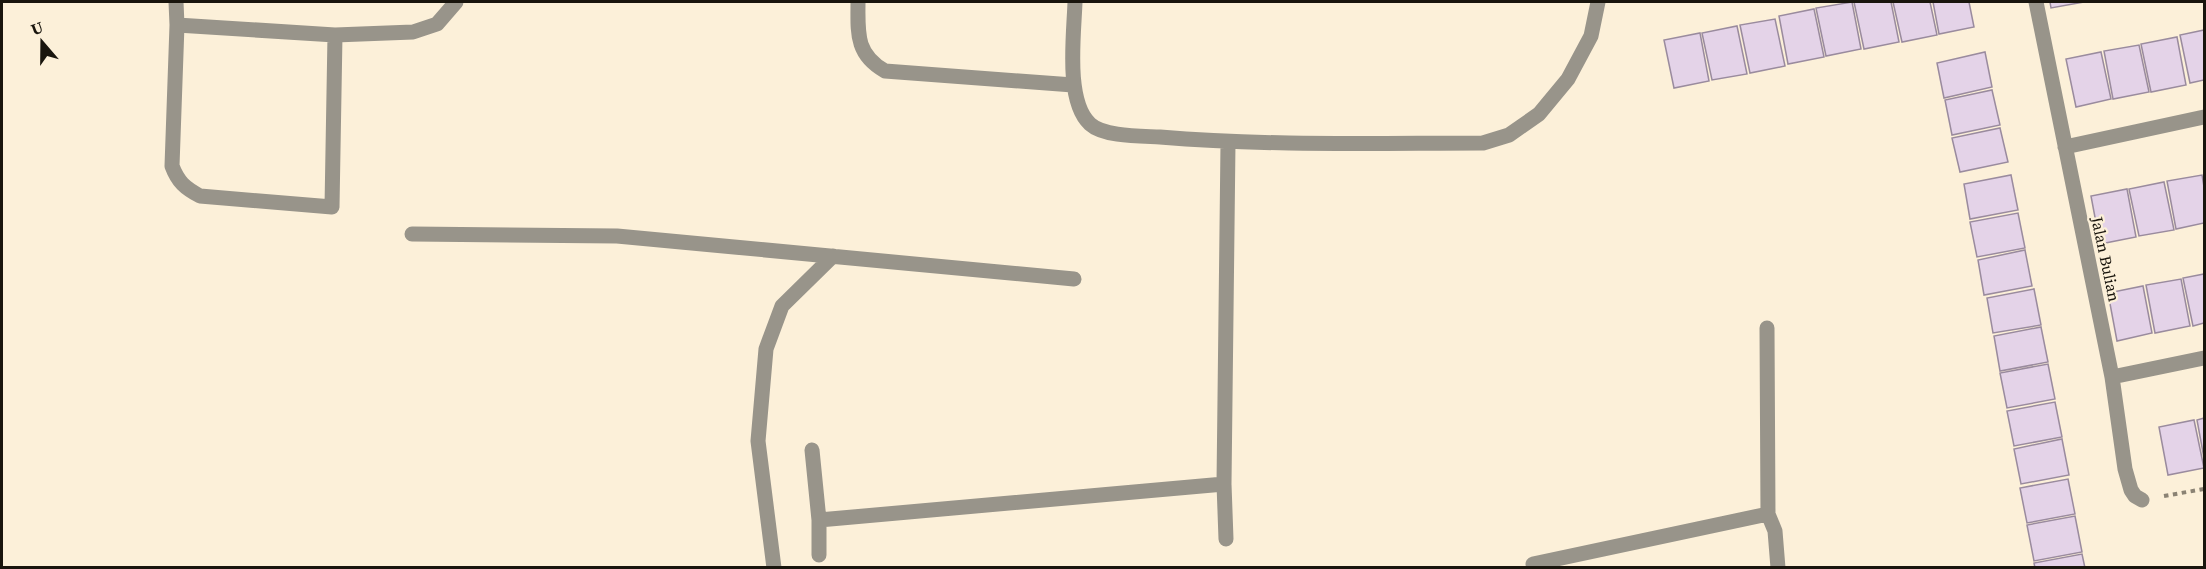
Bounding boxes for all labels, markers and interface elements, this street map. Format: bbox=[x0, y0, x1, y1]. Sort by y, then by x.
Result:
north arrow bbox=[12, 12, 72, 72]
text: U bbox=[28, 15, 46, 40]
street label: Jalan Bulian bbox=[2086, 214, 2126, 304]

